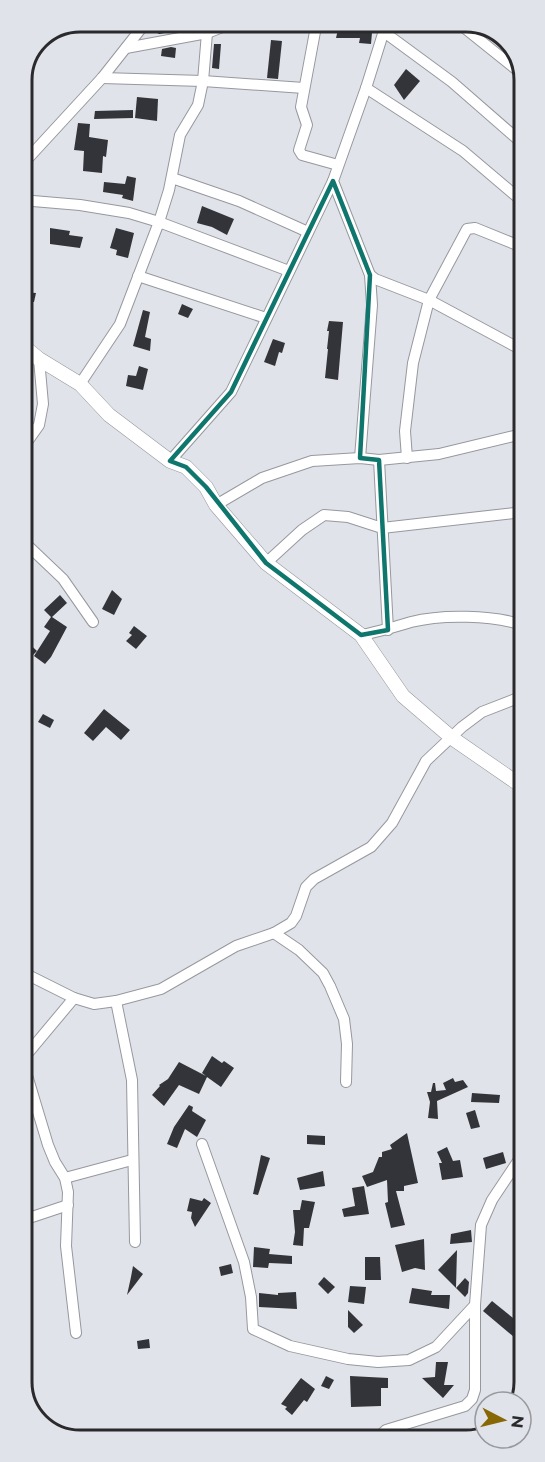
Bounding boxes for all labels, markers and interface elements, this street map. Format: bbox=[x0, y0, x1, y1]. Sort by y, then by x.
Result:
north arrow bbox=[473, 1390, 533, 1450]
text: N bbox=[507, 1414, 528, 1429]

